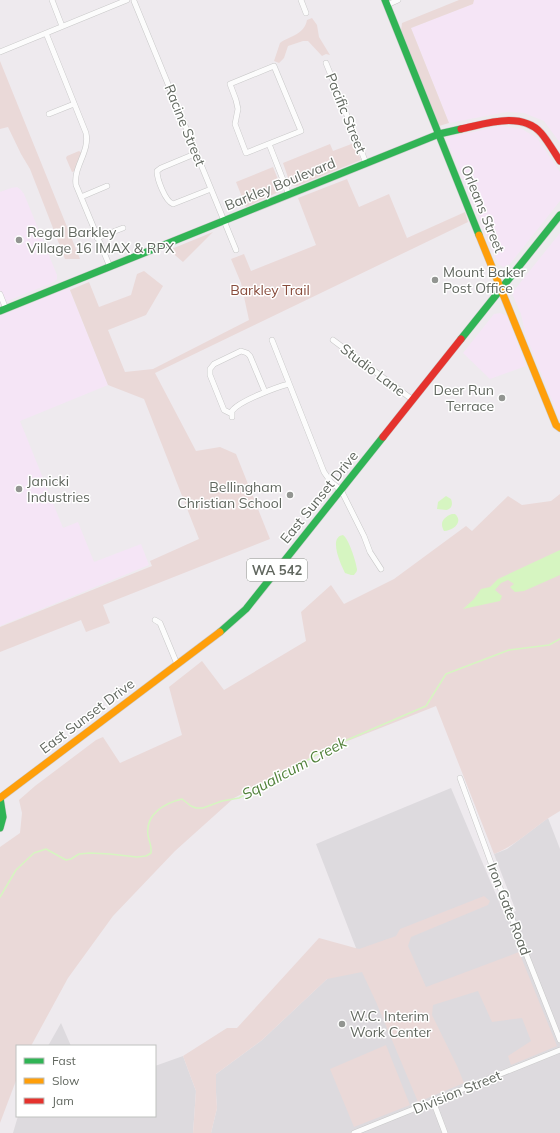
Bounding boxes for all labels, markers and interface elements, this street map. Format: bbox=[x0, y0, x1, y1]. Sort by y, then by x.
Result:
street label: Pacific Street bbox=[322, 70, 370, 156]
street label: Racine Street bbox=[160, 82, 210, 169]
street label: Barkley Boulevard bbox=[222, 154, 338, 214]
street label: Orleans Street bbox=[457, 163, 509, 255]
place label: Regal Barkley Village 16 IMAX & RPX bbox=[27, 223, 174, 257]
marker: Regal Barkley Village 16 IMAX & RPX bbox=[14, 235, 24, 245]
place label: Mount Baker Post Office bbox=[443, 263, 526, 297]
marker: Mount Baker Post Office bbox=[430, 275, 440, 285]
park label: Barkley Trail bbox=[230, 281, 310, 299]
street label: Studio Lane bbox=[337, 340, 409, 400]
place label: Deer Run Terrace bbox=[434, 381, 494, 415]
marker: Deer Run Terrace bbox=[497, 393, 507, 403]
street label: East Sunset Drive bbox=[276, 447, 362, 547]
place label: Janicki Industries bbox=[27, 472, 90, 506]
place label: Bellingham Christian School bbox=[177, 478, 282, 512]
marker: Janicki Industries bbox=[14, 484, 24, 494]
marker: Bellingham Christian School bbox=[285, 490, 295, 500]
road number: WA 542 bbox=[247, 559, 307, 581]
street label: East Sunset Drive bbox=[36, 675, 138, 757]
water label: Squalicum Creek bbox=[238, 732, 351, 804]
street label: Iron Gate Road bbox=[483, 860, 535, 958]
place label: W.C. Interim Work Center bbox=[350, 1007, 432, 1041]
marker: W.C. Interim Work Center bbox=[337, 1019, 347, 1029]
legend bbox=[16, 1045, 156, 1117]
text: Fast bbox=[52, 1053, 76, 1068]
street label: Division Street bbox=[410, 1066, 504, 1118]
text: Slow bbox=[52, 1073, 80, 1088]
text: Jam bbox=[52, 1093, 74, 1108]

